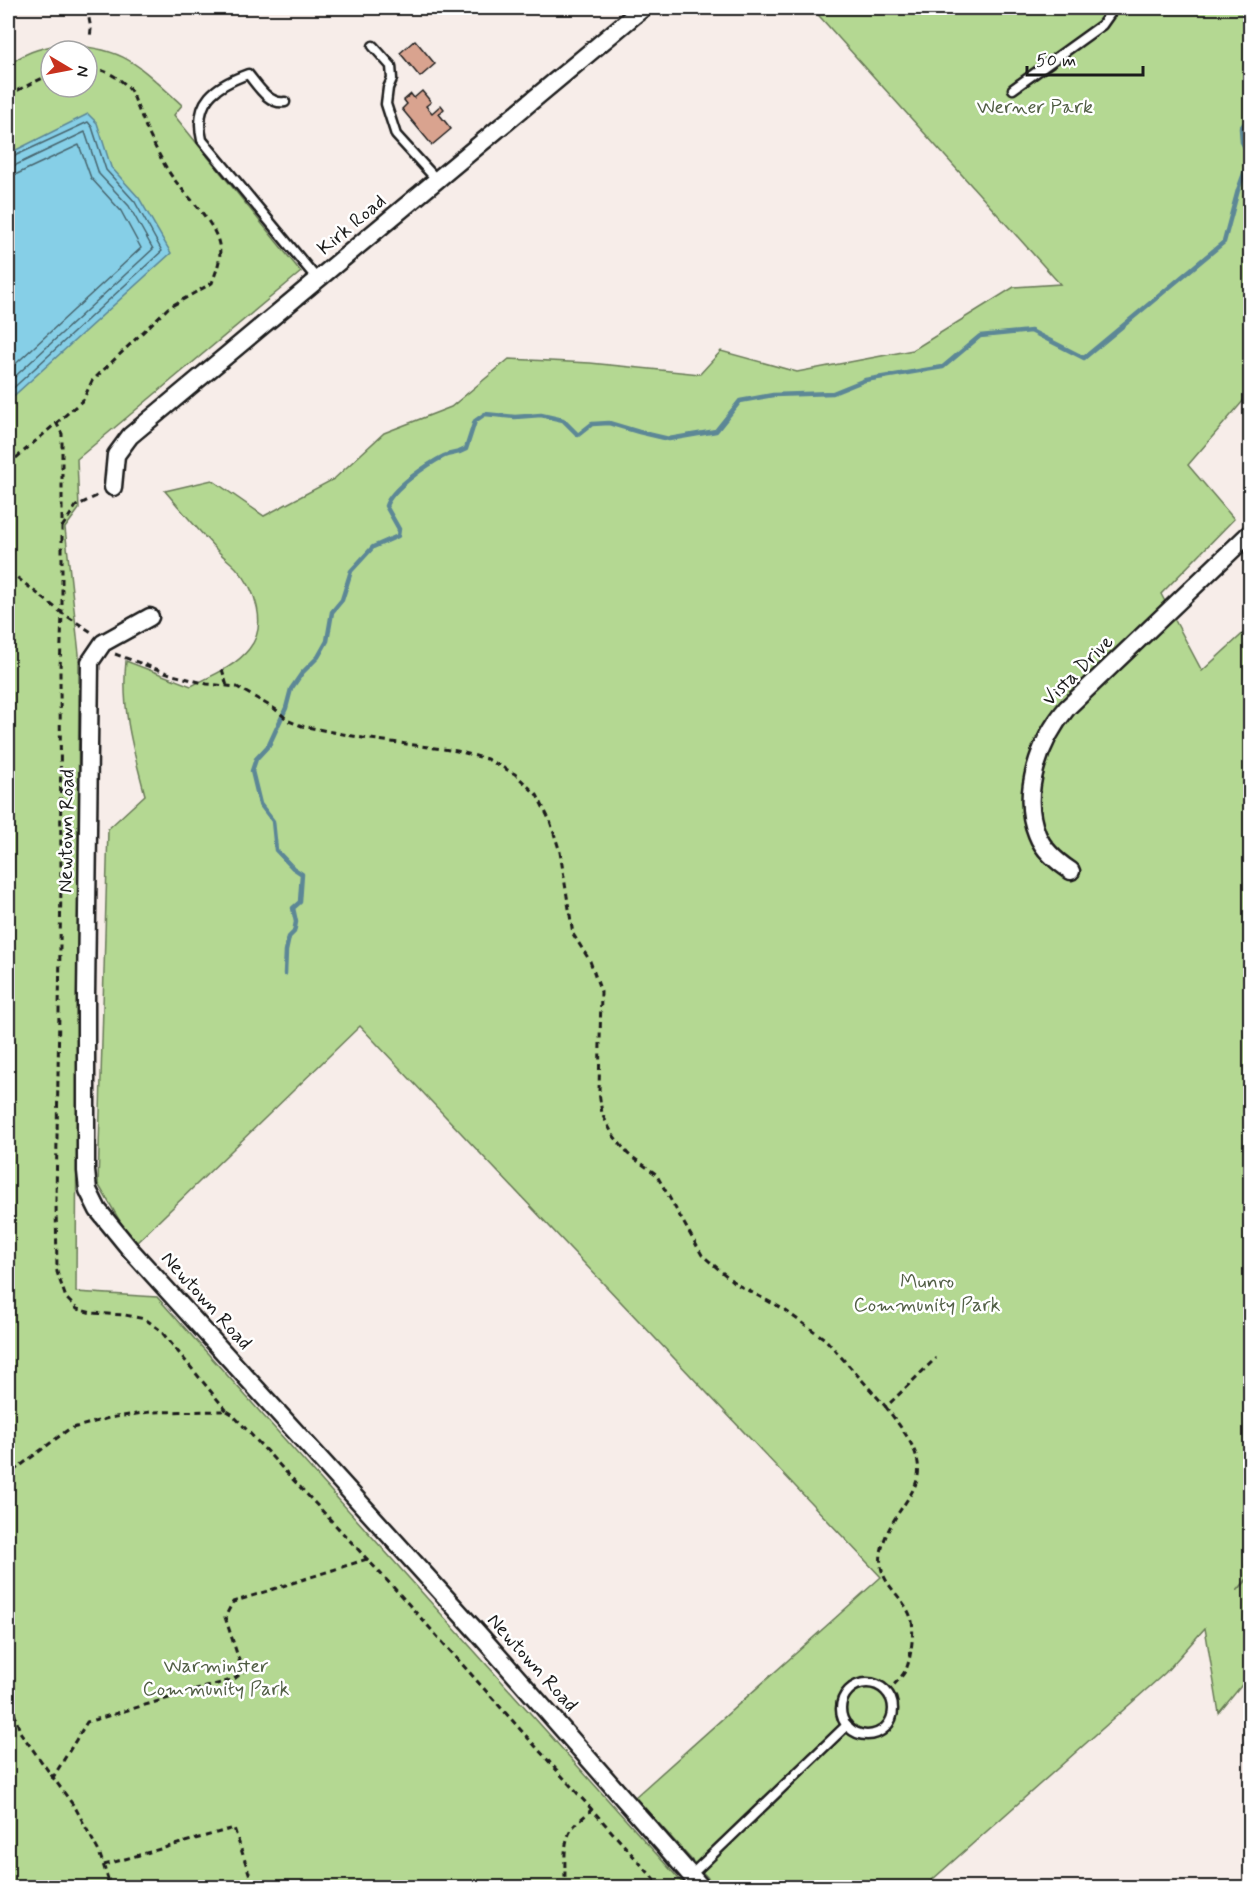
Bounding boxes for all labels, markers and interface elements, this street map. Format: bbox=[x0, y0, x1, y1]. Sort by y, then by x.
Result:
north arrow bbox=[39, 39, 99, 99]
scale bar bbox=[1027, 39, 1142, 77]
text: 50 m bbox=[1036, 49, 1076, 73]
text: N bbox=[71, 64, 94, 78]
park label: Werner Park bbox=[977, 94, 1093, 121]
street label: Kirk Road bbox=[312, 188, 392, 262]
street label: Vista Drive bbox=[1036, 629, 1120, 713]
street label: Newtown Road bbox=[52, 769, 82, 893]
street label: Newtown Road bbox=[154, 1246, 258, 1356]
park label: Munro Community Park bbox=[853, 1269, 1001, 1319]
street label: Newtown Road bbox=[480, 1608, 584, 1718]
park label: Warminster Community Park bbox=[142, 1653, 290, 1703]

